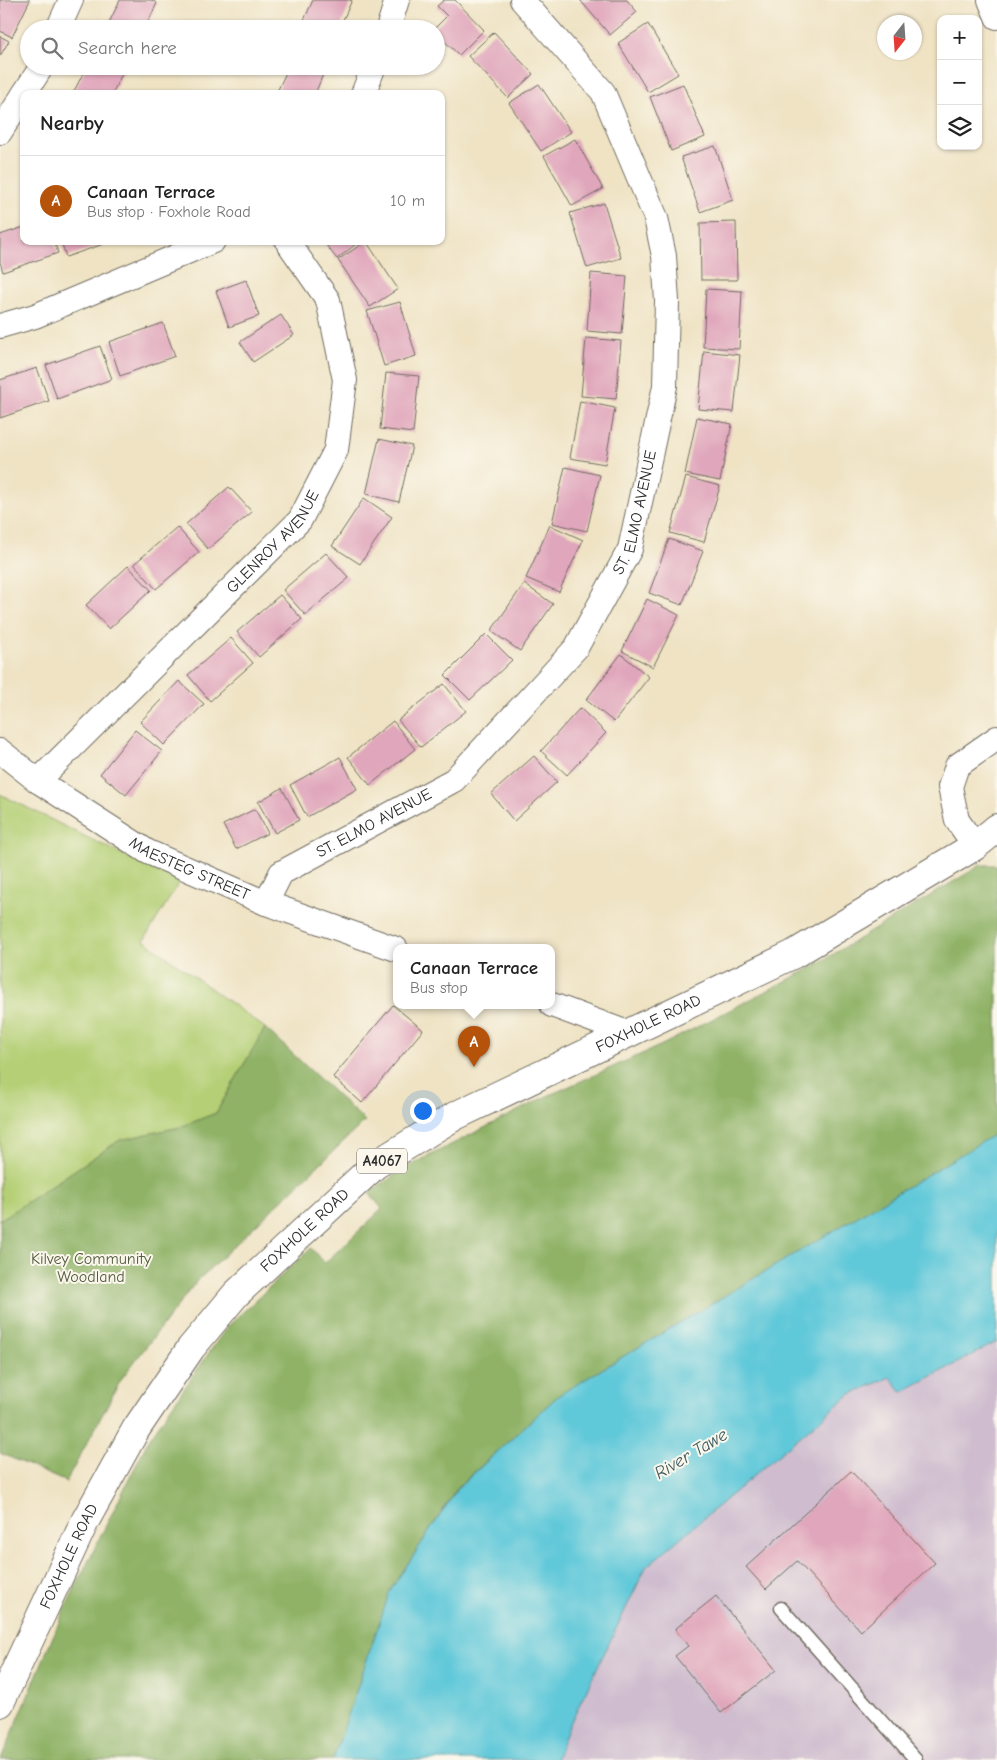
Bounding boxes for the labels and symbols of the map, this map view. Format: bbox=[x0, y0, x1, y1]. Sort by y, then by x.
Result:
north arrow bbox=[877, 15, 922, 60]
street label: ST. ELMO AVENUE bbox=[609, 448, 660, 578]
street label: GLENROY AVENUE bbox=[223, 487, 323, 597]
street label: ST. ELMO AVENUE bbox=[313, 785, 435, 861]
street label: MAESTEG STREET bbox=[126, 833, 253, 904]
street label: FOXHOLE ROAD bbox=[593, 991, 704, 1056]
pin: A bbox=[458, 1026, 490, 1067]
your location bbox=[410, 1098, 436, 1124]
road number: A4067 bbox=[357, 1148, 407, 1174]
street label: FOXHOLE ROAD bbox=[257, 1185, 353, 1276]
park label: Kilvey Community Woodland bbox=[31, 1250, 152, 1286]
water label: River Tawe bbox=[651, 1424, 731, 1484]
street label: FOXHOLE ROAD bbox=[36, 1501, 102, 1612]

